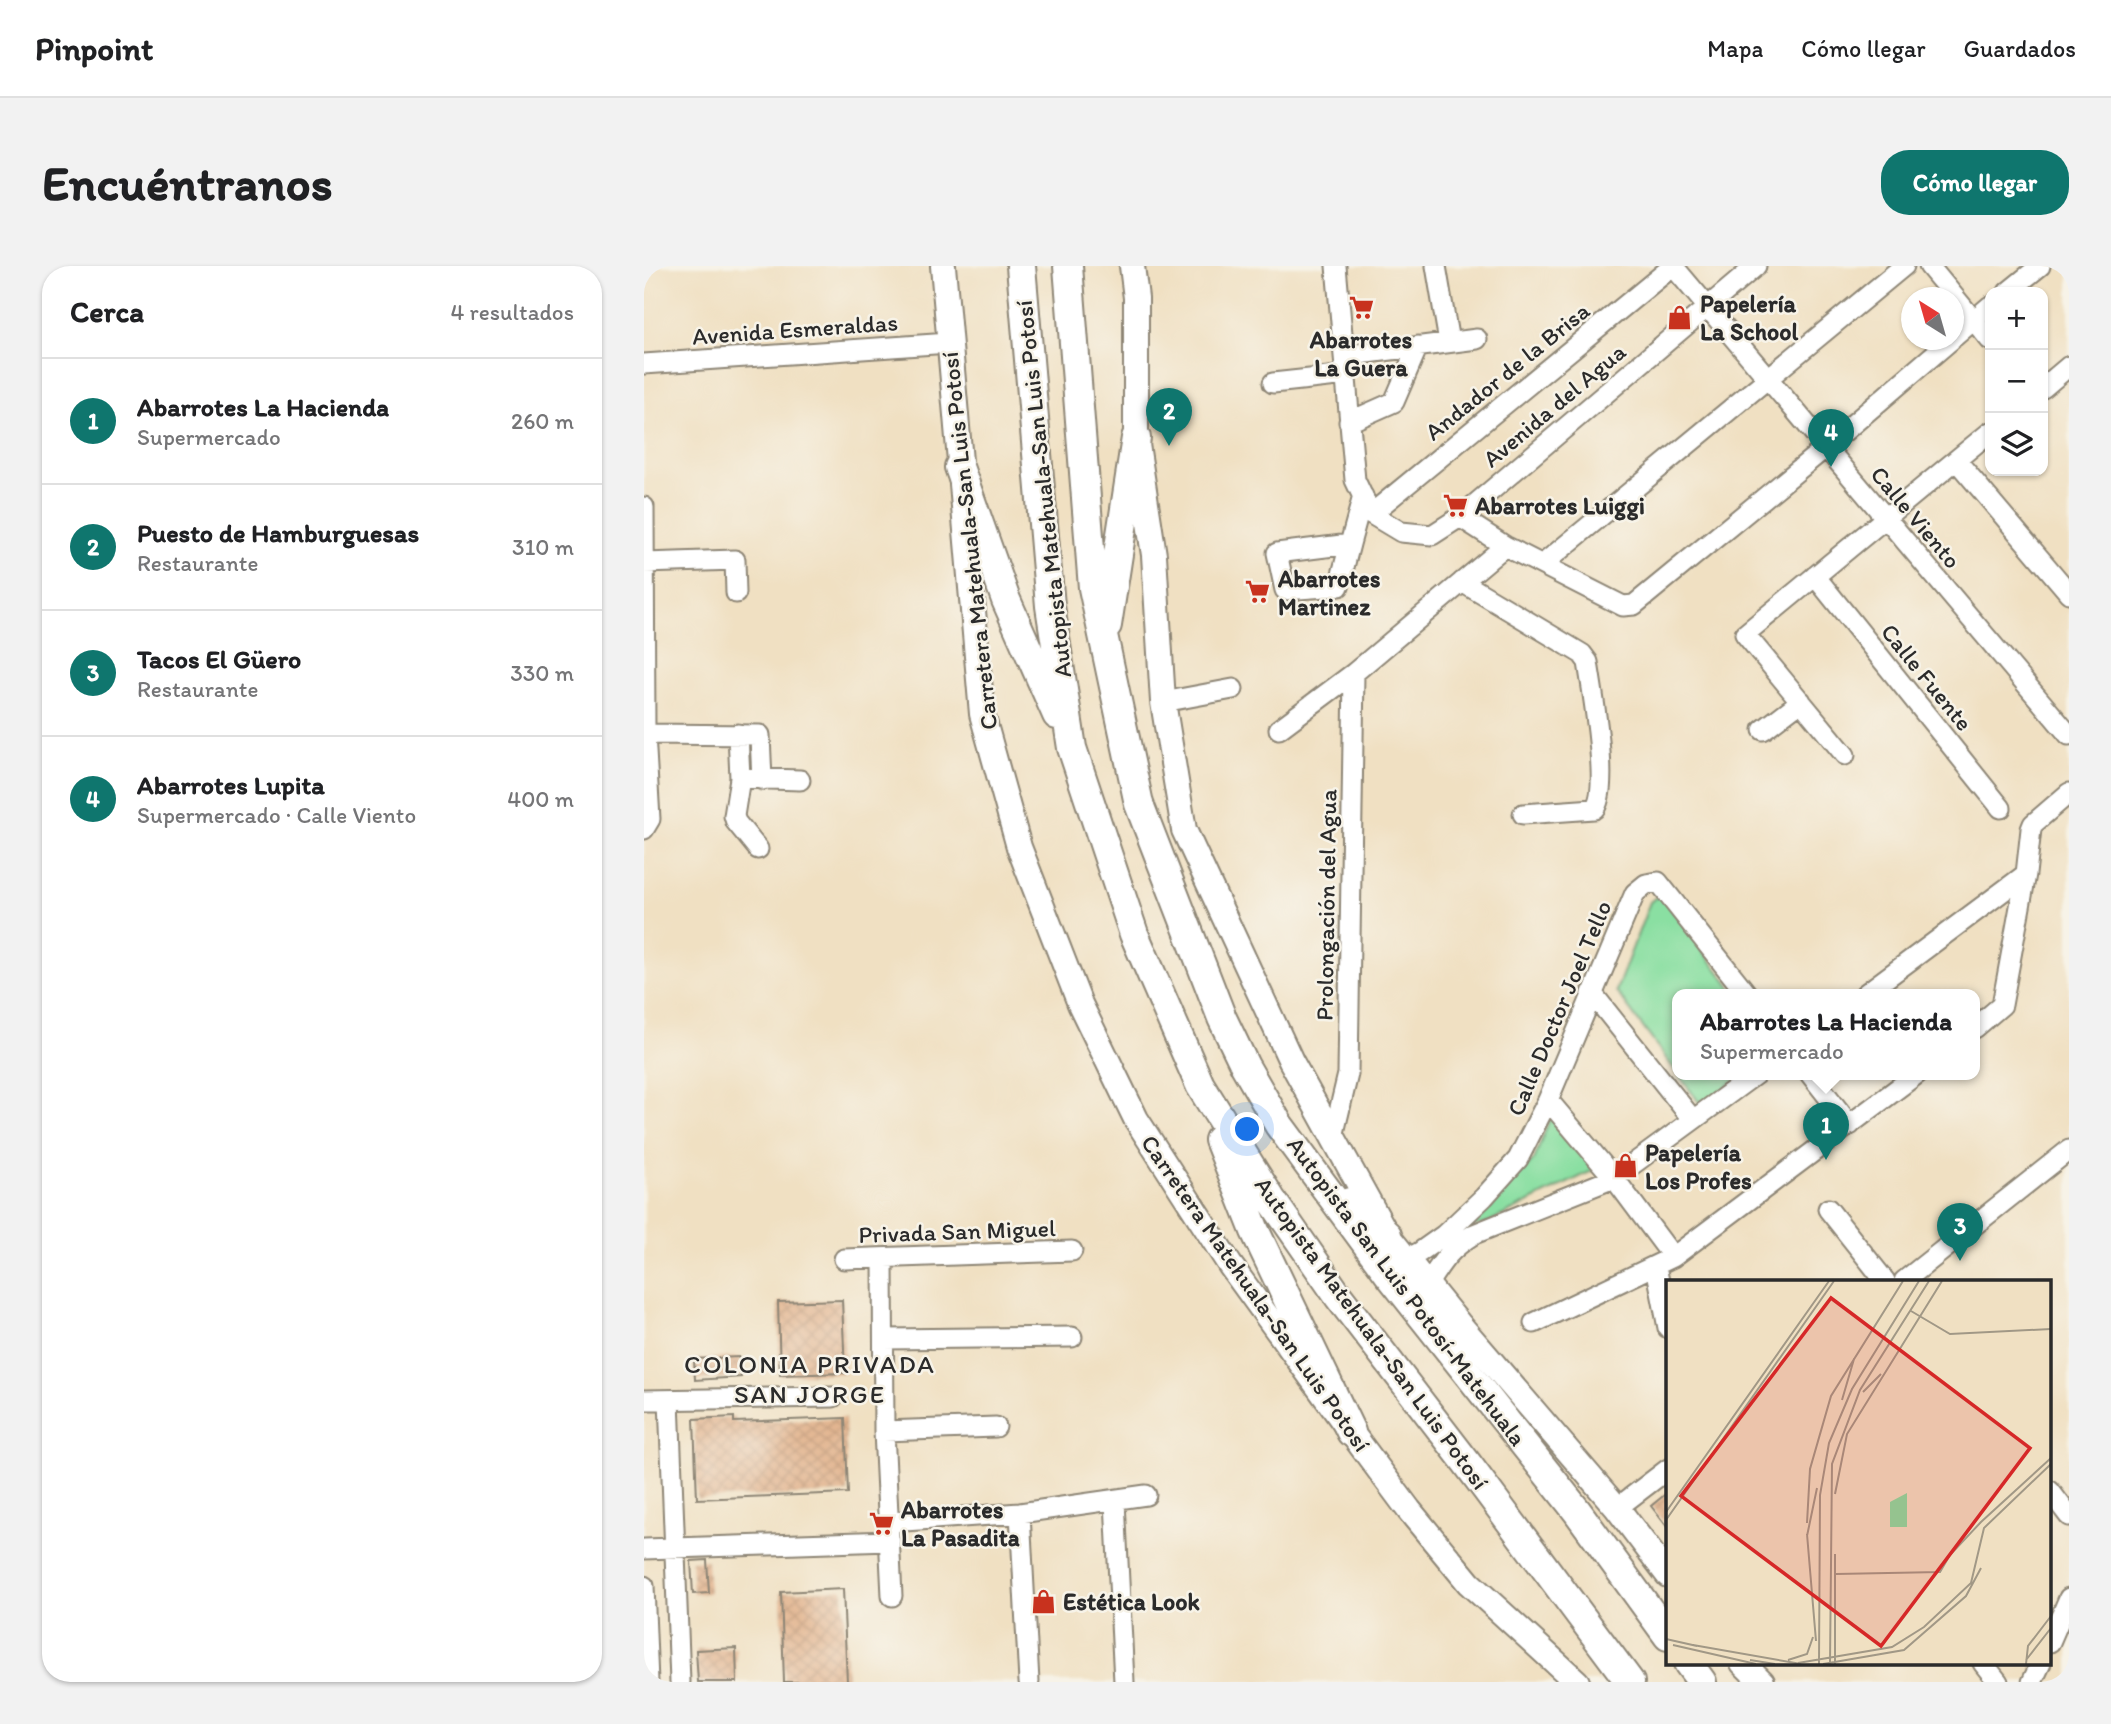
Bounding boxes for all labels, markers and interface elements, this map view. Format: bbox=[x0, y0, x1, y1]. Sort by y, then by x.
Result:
text: Pinpoint bbox=[35, 29, 153, 68]
text: Mapa bbox=[1707, 34, 1763, 63]
text: Cómo llegar bbox=[1801, 34, 1926, 63]
text: Guardados bbox=[1964, 34, 2076, 63]
button: Cómo llegar bbox=[1881, 150, 2069, 215]
text: Encuéntranos bbox=[42, 153, 333, 212]
north arrow bbox=[1901, 287, 1964, 350]
map controls bbox=[1985, 287, 2048, 476]
button: + bbox=[1985, 287, 2048, 350]
place label: Papelería La School bbox=[1700, 289, 1798, 346]
text: Cerca bbox=[70, 293, 144, 330]
supermarket icon: Abarrotes La Guera bbox=[1347, 294, 1375, 322]
street label: Andador de la Brisa bbox=[1419, 295, 1596, 446]
text: 4 resultados bbox=[451, 298, 574, 326]
street label: Autopista Matehuala-San Luis Potosí bbox=[1009, 299, 1077, 679]
shop icon: Papelería La School bbox=[1666, 303, 1694, 331]
street label: Avenida Esmeraldas bbox=[691, 307, 899, 351]
place label: Abarrotes La Guera bbox=[1309, 325, 1413, 382]
street label: Avenida del Agua bbox=[1477, 337, 1632, 473]
button: − bbox=[1985, 350, 2048, 413]
street label: Carretera Matehuala-San Luis Potosí bbox=[935, 351, 1003, 731]
pin: 2 bbox=[1146, 388, 1192, 446]
text: Abarrotes La Hacienda bbox=[137, 391, 389, 423]
text: 1 bbox=[88, 407, 98, 435]
text: 260 m bbox=[511, 407, 574, 435]
pin: 4 bbox=[1808, 409, 1854, 467]
button: layers bbox=[1985, 413, 2048, 476]
text: Supermercado bbox=[137, 423, 281, 451]
street label: Calle Viento bbox=[1865, 460, 1967, 574]
supermarket icon: Abarrotes Luiggi bbox=[1441, 491, 1469, 519]
place label: Abarrotes Luiggi bbox=[1474, 491, 1645, 521]
text: Puesto de Hamburguesas bbox=[137, 517, 419, 549]
text: 2 bbox=[87, 533, 99, 561]
text: 310 m bbox=[512, 533, 574, 561]
text: Restaurante bbox=[137, 549, 258, 577]
place label: Abarrotes Martinez bbox=[1277, 564, 1381, 621]
supermarket icon: Abarrotes Martinez bbox=[1244, 578, 1272, 606]
street label: Calle Fuente bbox=[1875, 618, 1979, 736]
text: Tacos El Güero bbox=[137, 643, 301, 675]
text: 3 bbox=[87, 659, 99, 687]
text: 330 m bbox=[510, 659, 574, 687]
text: Restaurante bbox=[137, 675, 258, 703]
text: Abarrotes Lupita bbox=[137, 769, 325, 801]
text: 4 bbox=[86, 785, 100, 813]
text: 400 m bbox=[507, 785, 574, 813]
street label: Prolongación del Agua bbox=[1309, 788, 1343, 1021]
text: Supermercado · Calle Viento bbox=[137, 801, 416, 829]
street label: Calle Doctor Joel Tello bbox=[1500, 896, 1618, 1120]
popup bbox=[1672, 989, 1980, 1080]
text: Abarrotes La Hacienda bbox=[1700, 1005, 1952, 1037]
text: Supermercado bbox=[1700, 1037, 1844, 1065]
pin: 1 bbox=[1803, 1102, 1849, 1160]
your location bbox=[1230, 1112, 1264, 1146]
street label: Carretera Matehuala-San Luis Potosí bbox=[1135, 1129, 1377, 1457]
street label: Autopista San Luis Potosí-Matehuala bbox=[1281, 1131, 1533, 1451]
place label: Papelería Los Profes bbox=[1645, 1138, 1752, 1195]
shop icon: Papelería Los Profes bbox=[1611, 1152, 1639, 1180]
street label: Autopista Matehuala-San Luis Potosí bbox=[1249, 1171, 1495, 1495]
pin: 3 bbox=[1937, 1203, 1983, 1261]
street label: Privada San Miguel bbox=[858, 1213, 1056, 1249]
inset map bbox=[1666, 1280, 2052, 1664]
district label: COLONIA PRIVADA SAN JORGE bbox=[684, 1348, 936, 1410]
place label: Abarrotes La Pasadita bbox=[900, 1495, 1020, 1552]
supermarket icon: Abarrotes La Pasadita bbox=[867, 1509, 895, 1537]
shop icon: Estética Look bbox=[1029, 1587, 1057, 1615]
place label: Estética Look bbox=[1063, 1587, 1201, 1616]

